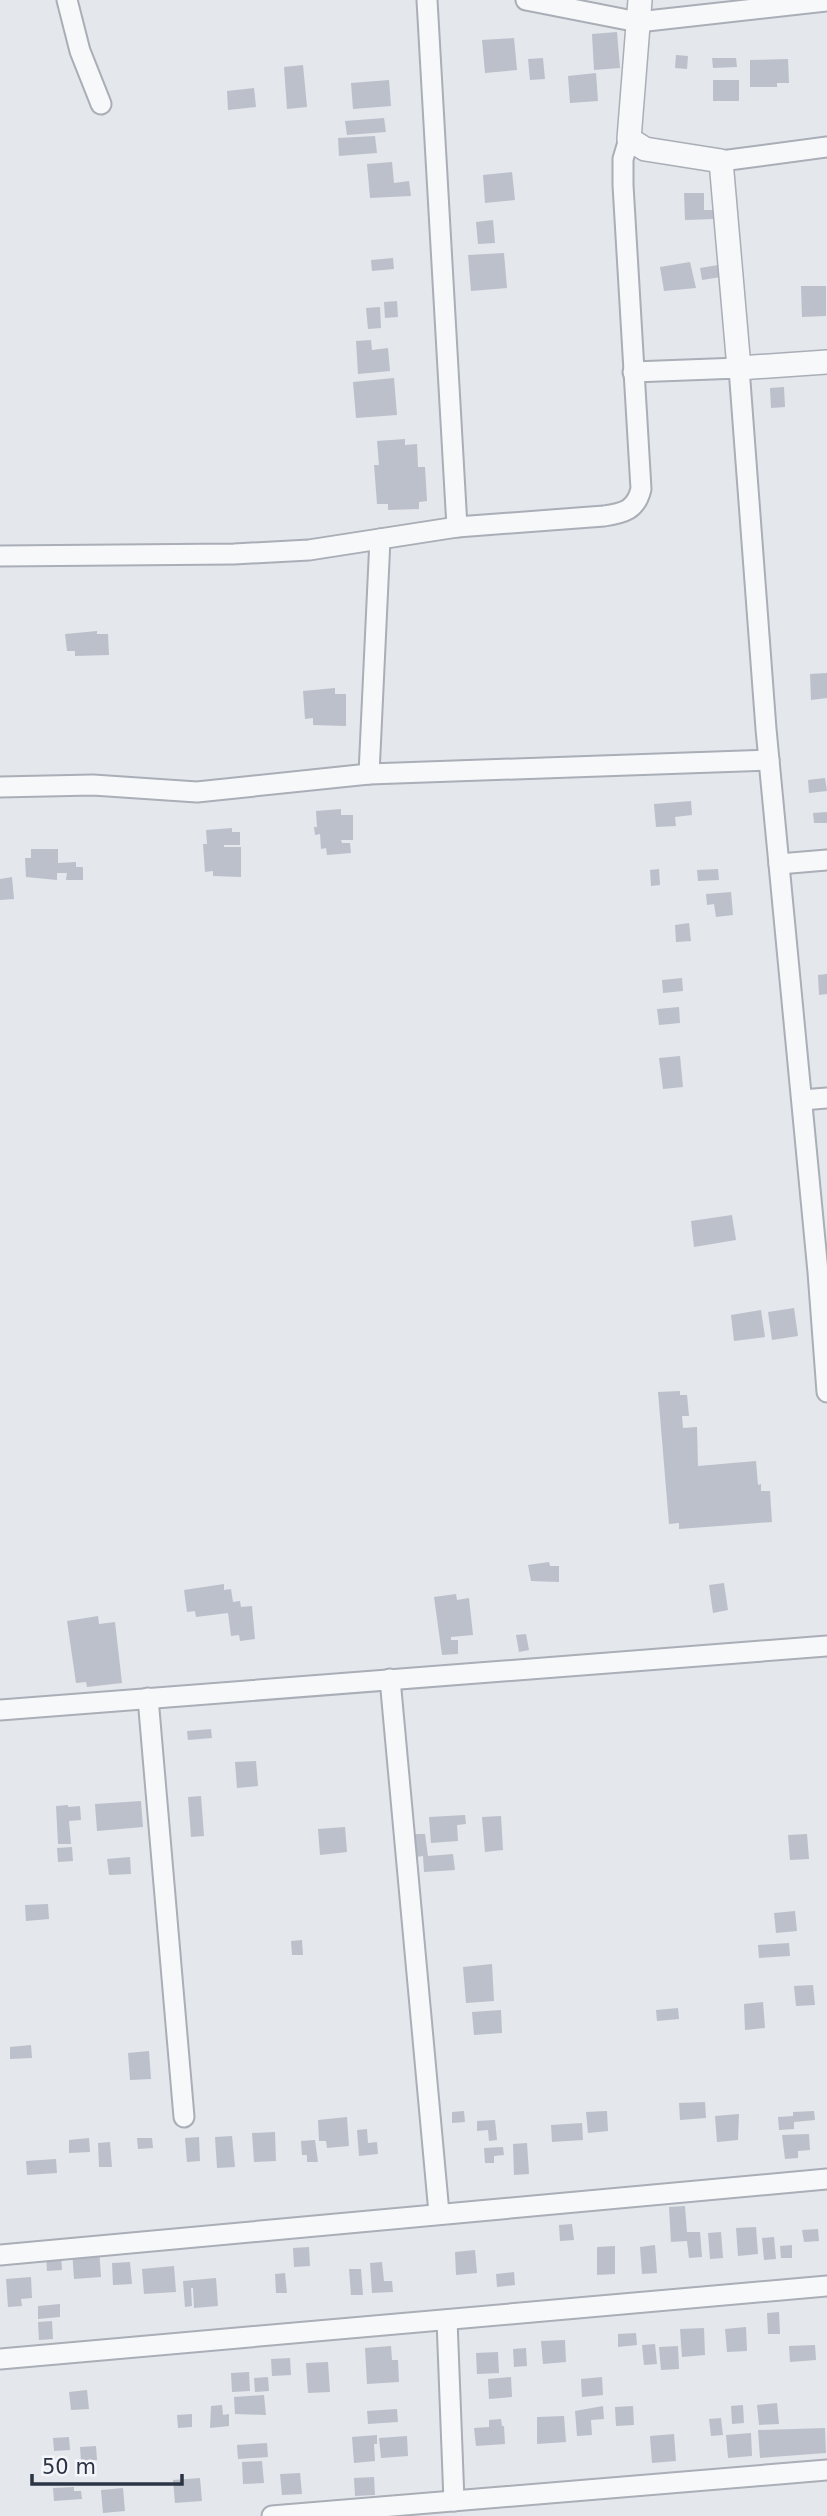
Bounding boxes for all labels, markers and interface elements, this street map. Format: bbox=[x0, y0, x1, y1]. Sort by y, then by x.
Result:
scale bar bbox=[32, 2442, 182, 2486]
text: 50 m bbox=[42, 2455, 96, 2479]

